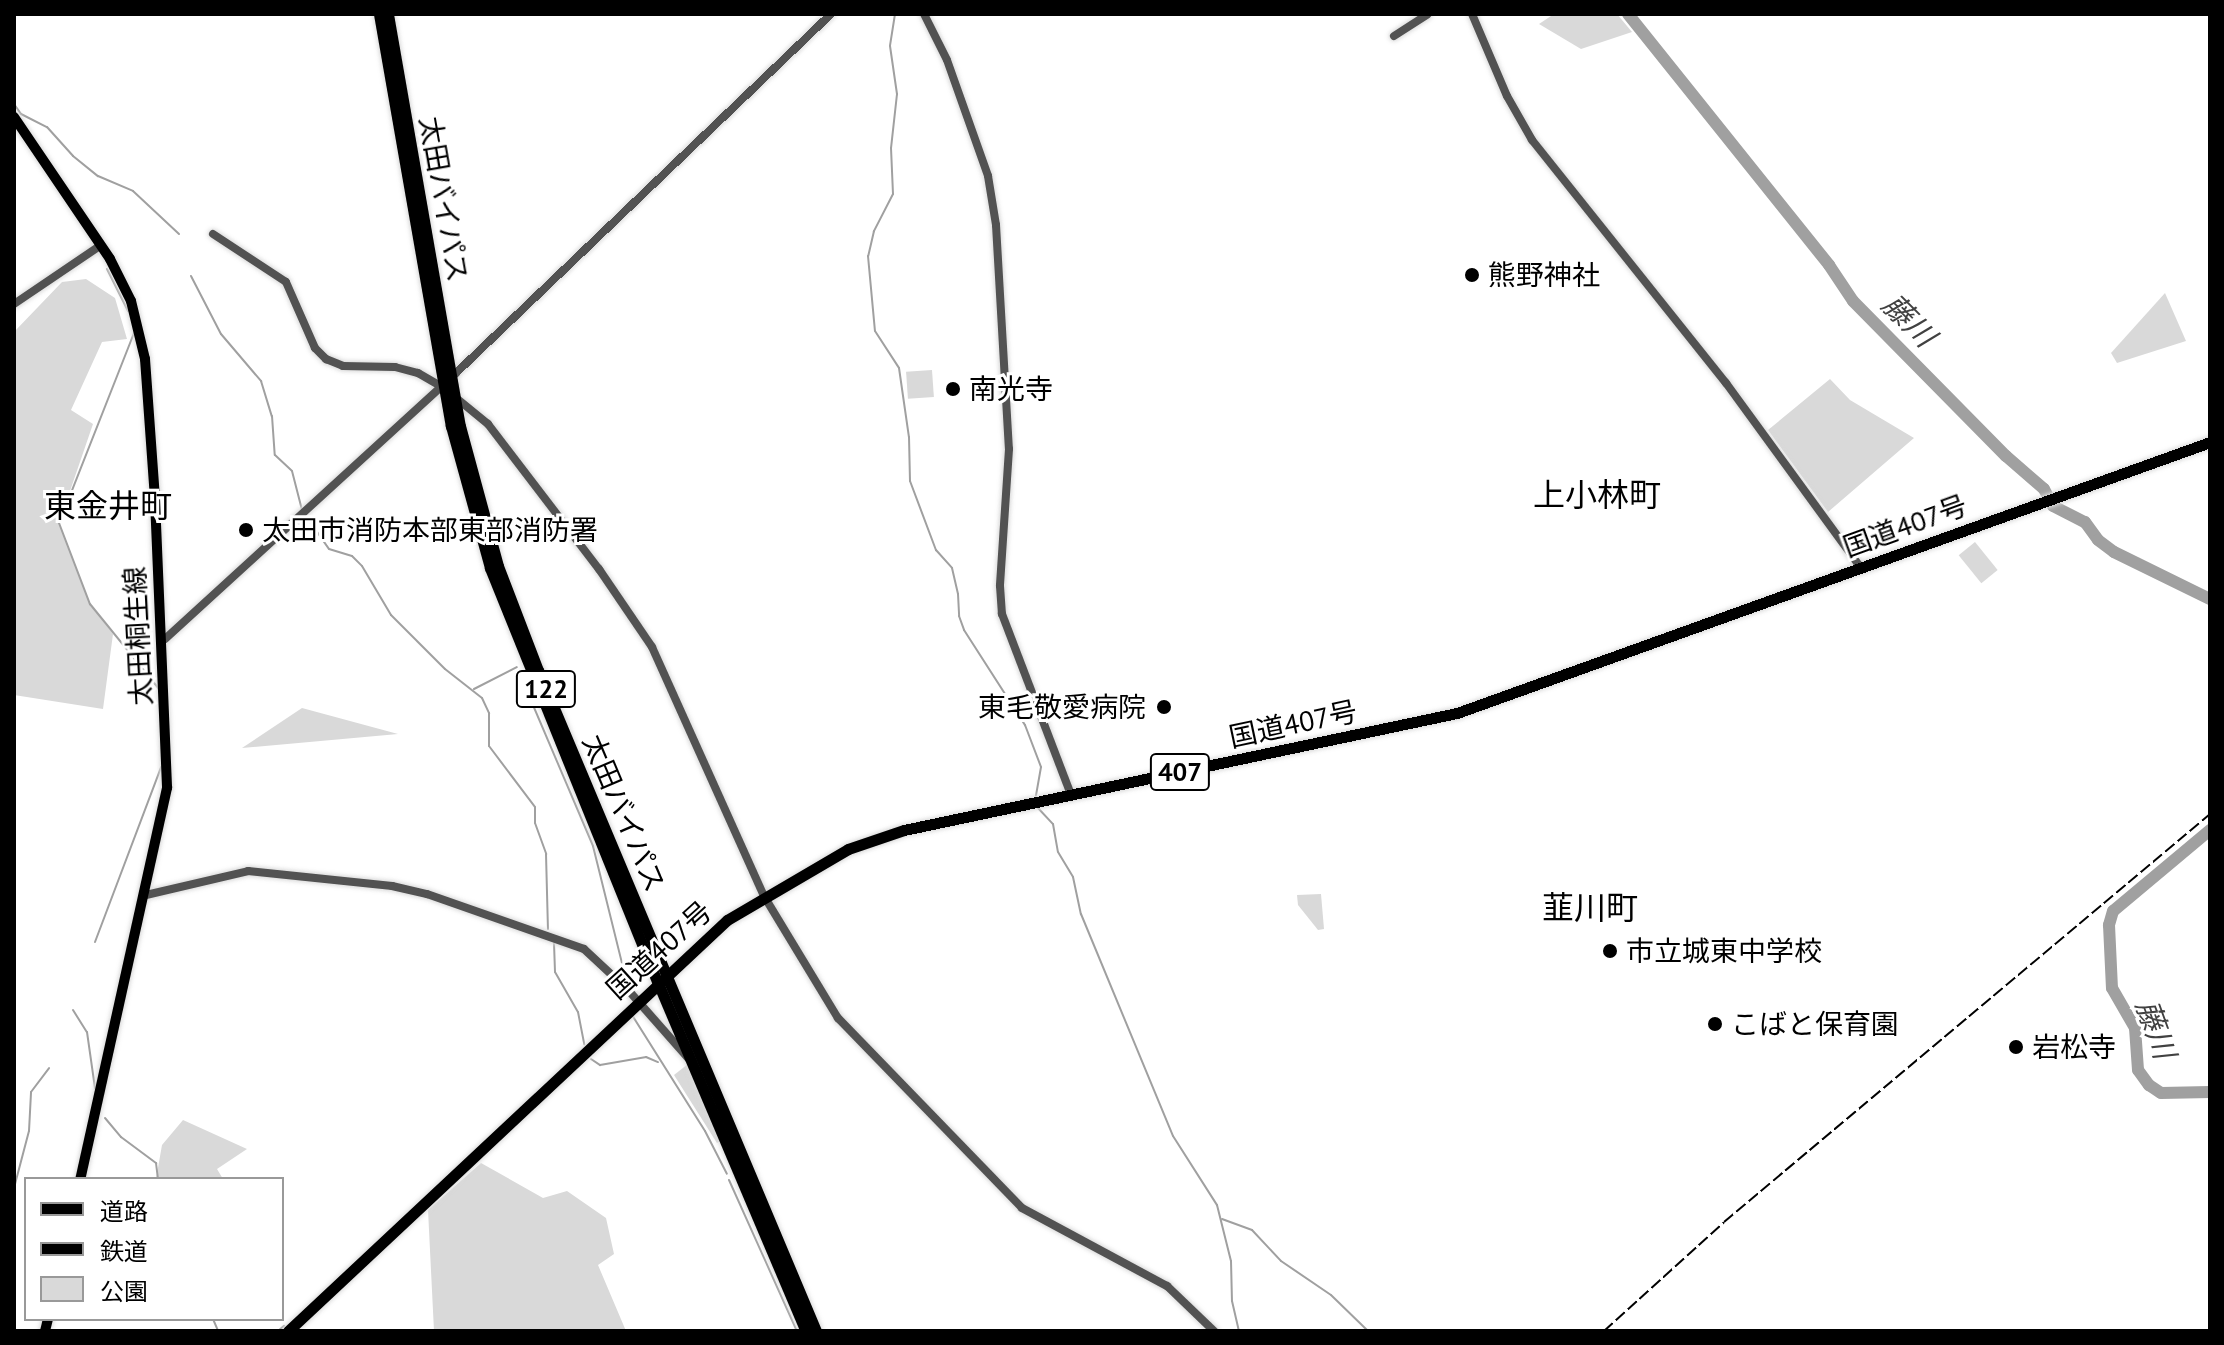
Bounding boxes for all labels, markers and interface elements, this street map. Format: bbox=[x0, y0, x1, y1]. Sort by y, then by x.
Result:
street label: 太田バイパス bbox=[413, 113, 475, 285]
place label: 熊野神社 bbox=[1488, 258, 1600, 292]
marker: 熊野神社 bbox=[1463, 266, 1481, 284]
water label: 藤川 bbox=[1875, 286, 1943, 354]
place label: 南光寺 bbox=[969, 372, 1053, 406]
marker: 南光寺 bbox=[944, 380, 962, 398]
district label: 上小林町 bbox=[1533, 475, 1661, 513]
district label: 東金井町 bbox=[44, 486, 172, 524]
street label: 国道407号 bbox=[1838, 488, 1972, 564]
place label: 太田市消防本部東部消防署 bbox=[262, 513, 598, 547]
marker: 太田市消防本部東部消防署 bbox=[237, 521, 255, 539]
street label: 太田桐生線 bbox=[118, 565, 158, 707]
road number: 122 bbox=[514, 667, 578, 711]
place label: 東毛敬愛病院 bbox=[978, 690, 1146, 724]
street label: 国道407号 bbox=[1226, 694, 1360, 754]
marker: 東毛敬愛病院 bbox=[1153, 696, 1175, 718]
street label: 太田バイパス bbox=[576, 729, 672, 897]
road number: 407 bbox=[1148, 750, 1212, 794]
district label: 韮川町 bbox=[1542, 888, 1638, 926]
street label: 国道407号 bbox=[600, 894, 718, 1006]
place label: 市立城東中学校 bbox=[1626, 934, 1822, 968]
marker: 市立城東中学校 bbox=[1601, 942, 1619, 960]
water label: 藤川 bbox=[2129, 995, 2183, 1063]
place label: こばと保育園 bbox=[1731, 1007, 1899, 1041]
marker: こばと保育園 bbox=[1706, 1015, 1724, 1033]
place label: 岩松寺 bbox=[2032, 1030, 2116, 1064]
marker: 岩松寺 bbox=[2007, 1038, 2025, 1056]
legend bbox=[24, 1177, 284, 1321]
text: 道路 bbox=[100, 1196, 148, 1227]
text: 鉄道 bbox=[100, 1236, 148, 1267]
text: 公園 bbox=[100, 1276, 148, 1307]

